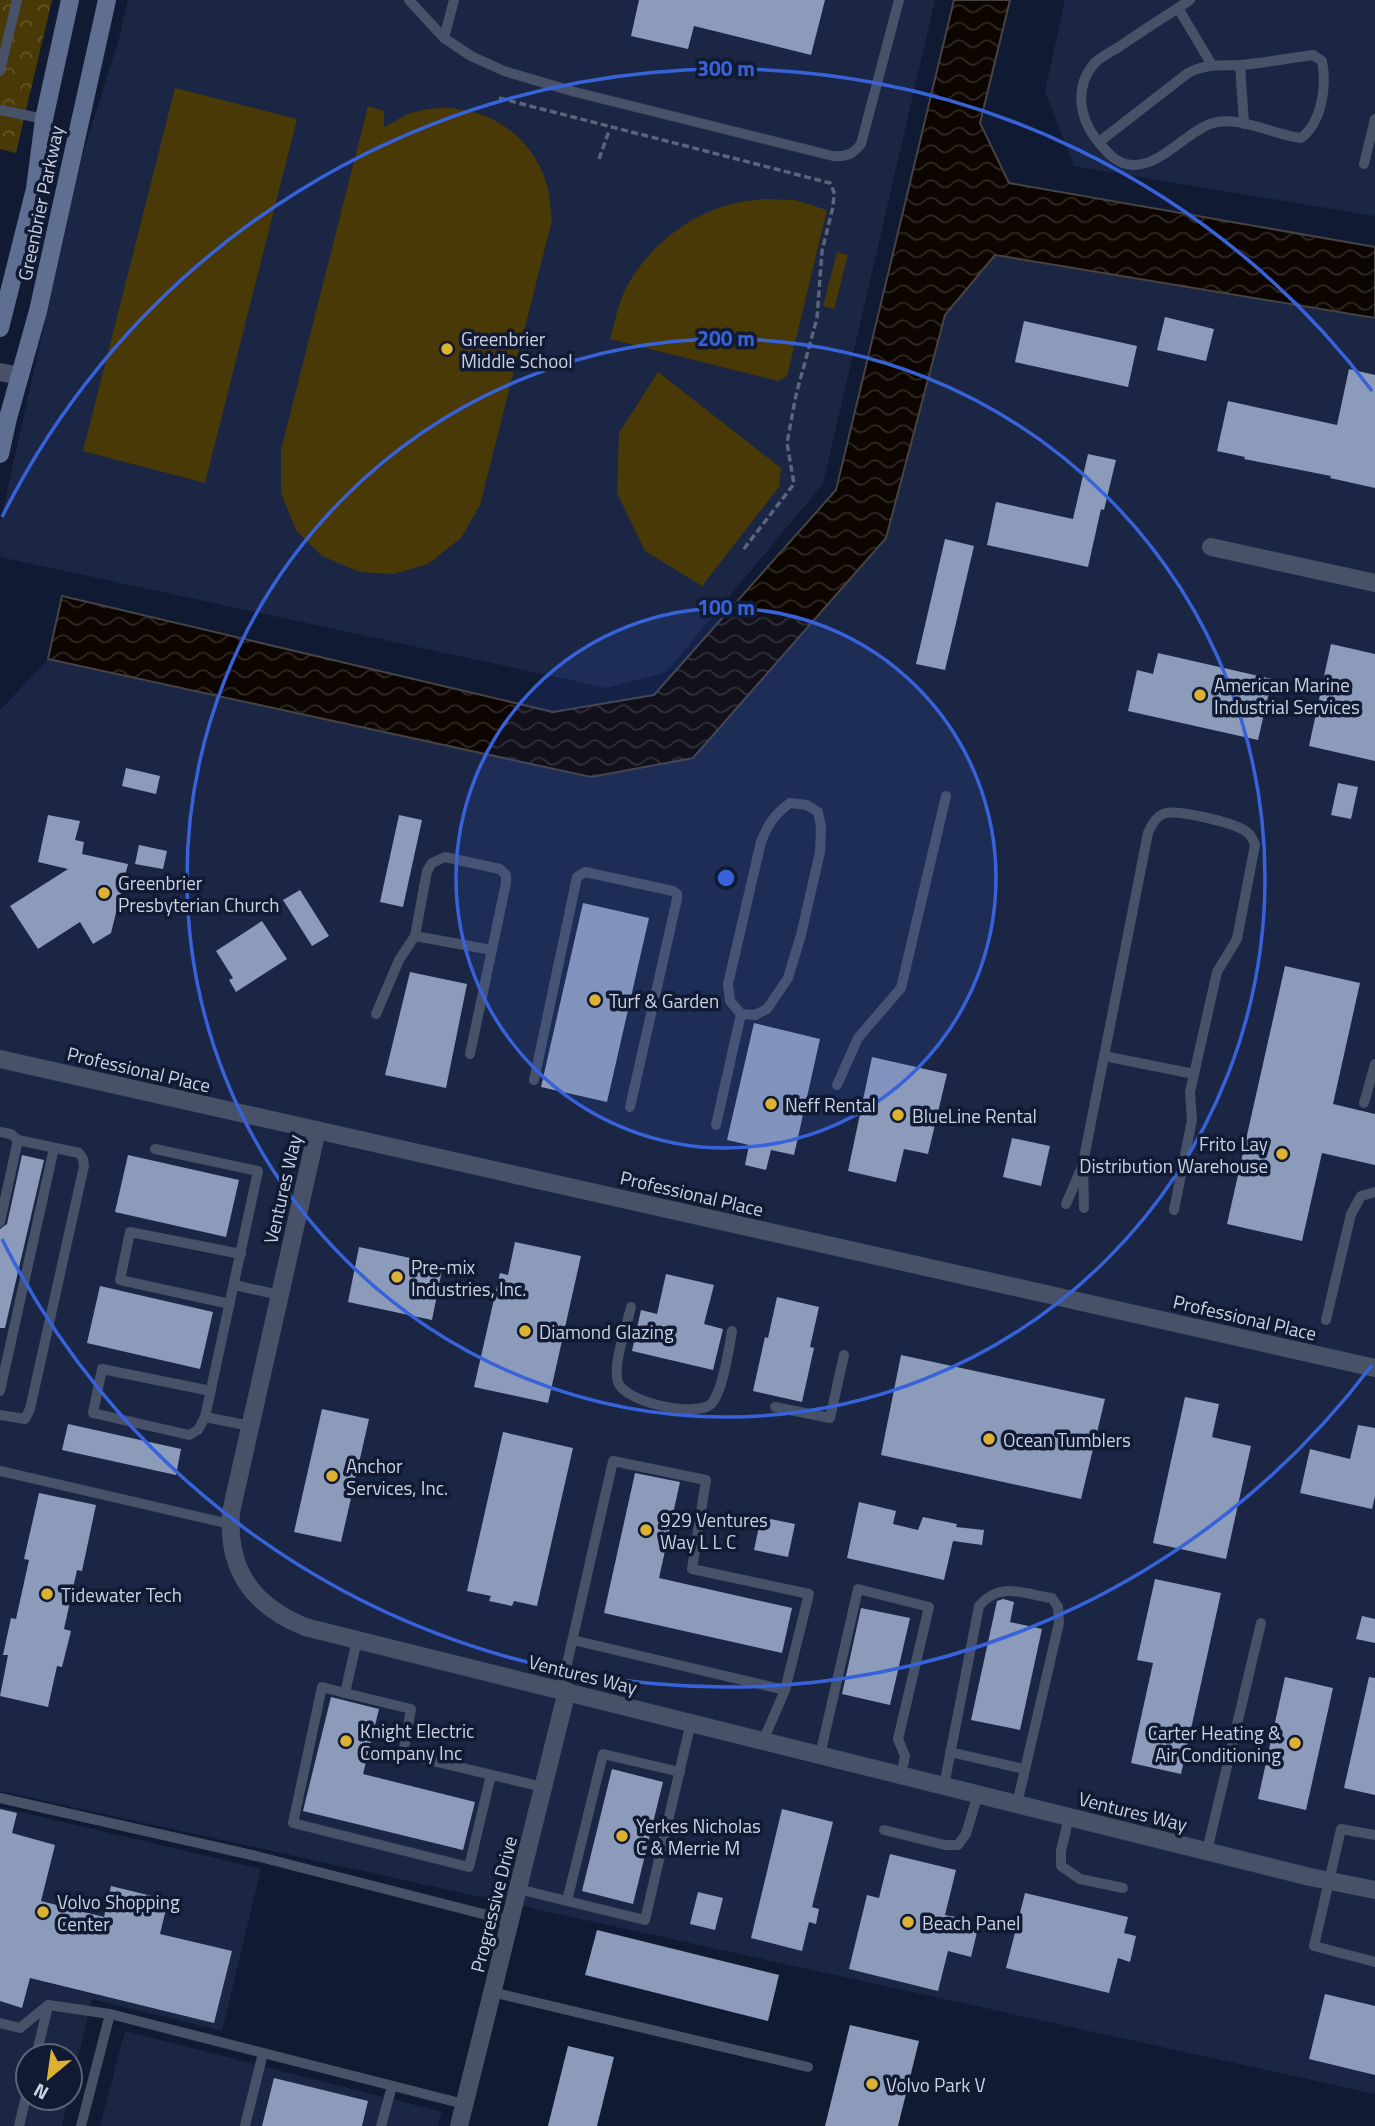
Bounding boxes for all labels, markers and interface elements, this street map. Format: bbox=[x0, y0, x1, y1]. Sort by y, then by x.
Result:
text: 300 m bbox=[697, 52, 755, 84]
street label: Greenbrier Parkway bbox=[9, 123, 71, 283]
text: 200 m bbox=[697, 322, 755, 354]
place label: Greenbrier Middle School bbox=[461, 324, 573, 375]
marker: Greenbrier Middle School bbox=[439, 341, 455, 357]
text: 100 m bbox=[697, 591, 755, 623]
place label: American Marine Industrial Services bbox=[1214, 670, 1360, 721]
marker: American Marine Industrial Services bbox=[1192, 687, 1208, 703]
centre of rings bbox=[714, 866, 738, 890]
place label: Greenbrier Presbyterian Church bbox=[118, 868, 279, 919]
marker: Greenbrier Presbyterian Church bbox=[96, 885, 112, 901]
place label: Turf & Garden bbox=[609, 986, 719, 1015]
marker: Turf & Garden bbox=[587, 992, 603, 1008]
street label: Professional Place bbox=[64, 1038, 214, 1100]
place label: Neff Rental bbox=[785, 1090, 876, 1119]
marker: Neff Rental bbox=[763, 1096, 779, 1112]
place label: BlueLine Rental bbox=[912, 1101, 1037, 1130]
marker: BlueLine Rental bbox=[890, 1107, 906, 1123]
place label: Frito Lay Distribution Warehouse bbox=[1079, 1129, 1268, 1180]
street label: Ventures Way bbox=[255, 1132, 309, 1246]
marker: Frito Lay Distribution Warehouse bbox=[1274, 1146, 1290, 1162]
street label: Professional Place bbox=[617, 1162, 767, 1224]
place label: Pre-mix Industries, Inc. bbox=[411, 1252, 526, 1303]
marker: Pre-mix Industries, Inc. bbox=[389, 1269, 405, 1285]
street label: Professional Place bbox=[1170, 1286, 1320, 1348]
place label: Diamond Glazing bbox=[539, 1317, 674, 1346]
marker: Diamond Glazing bbox=[517, 1323, 533, 1339]
place label: Ocean Tumblers bbox=[1003, 1425, 1131, 1454]
marker: Ocean Tumblers bbox=[981, 1431, 997, 1447]
place label: Anchor Services, Inc. bbox=[346, 1451, 448, 1502]
marker: Anchor Services, Inc. bbox=[324, 1468, 340, 1484]
place label: 929 Ventures Way L L C bbox=[660, 1505, 768, 1556]
marker: 929 Ventures Way L L C bbox=[638, 1522, 654, 1538]
place label: Tidewater Tech bbox=[61, 1580, 182, 1609]
marker: Tidewater Tech bbox=[39, 1586, 55, 1602]
street label: Ventures Way bbox=[526, 1646, 640, 1702]
place label: Knight Electric Company Inc bbox=[360, 1716, 474, 1767]
place label: Carter Heating & Air Conditioning bbox=[1148, 1718, 1281, 1769]
marker: Knight Electric Company Inc bbox=[338, 1733, 354, 1749]
marker: Carter Heating & Air Conditioning bbox=[1287, 1735, 1303, 1751]
street label: Ventures Way bbox=[1076, 1783, 1190, 1839]
place label: Yerkes Nicholas C & Merrie M bbox=[636, 1811, 761, 1862]
marker: Yerkes Nicholas C & Merrie M bbox=[614, 1828, 630, 1844]
street label: Progressive Drive bbox=[462, 1833, 524, 1975]
place label: Volvo Shopping Center bbox=[57, 1887, 180, 1938]
marker: Volvo Shopping Center bbox=[35, 1904, 51, 1920]
place label: Beach Panel bbox=[922, 1908, 1020, 1937]
marker: Beach Panel bbox=[900, 1914, 916, 1930]
north arrow bbox=[14, 2042, 84, 2112]
place label: Volvo Park V bbox=[886, 2070, 986, 2099]
text: N bbox=[28, 2076, 53, 2108]
marker: Volvo Park V bbox=[864, 2076, 880, 2092]

